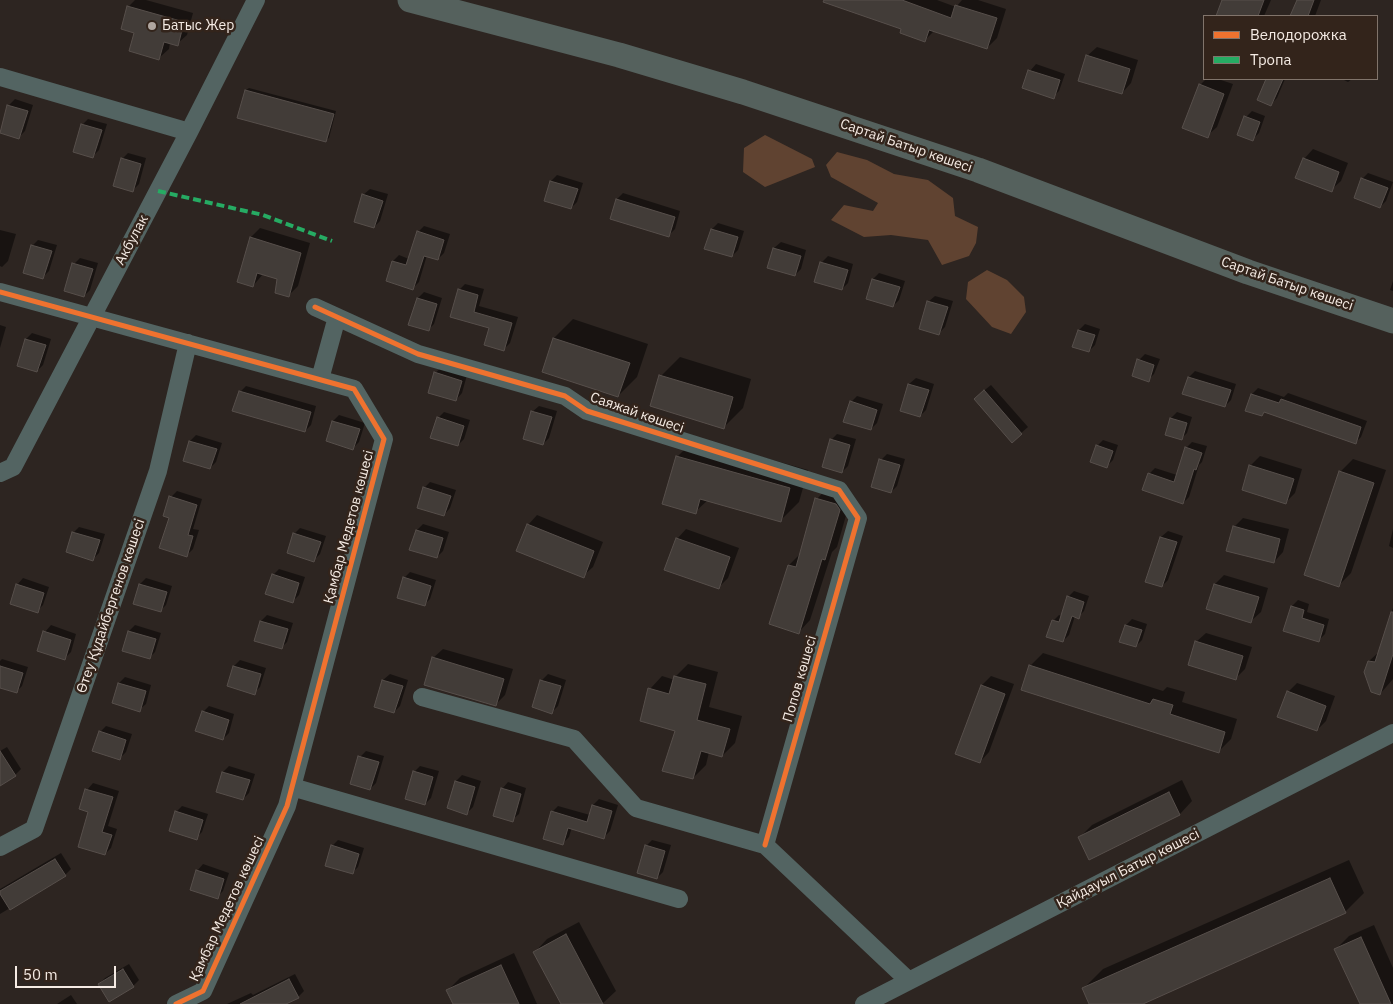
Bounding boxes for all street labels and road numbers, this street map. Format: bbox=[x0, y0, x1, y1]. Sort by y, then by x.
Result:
street label: Сартай Батыр көшесі bbox=[838, 116, 974, 176]
street label: Акбулак bbox=[112, 212, 152, 268]
street label: Сартай Батыр көшесі bbox=[1219, 254, 1355, 314]
street label: Саяжай көшесі bbox=[588, 389, 686, 437]
street label: Қамбар Медетов көшесі bbox=[320, 448, 378, 606]
street label: Өтеу Құдайбергенов көшесі bbox=[73, 517, 149, 695]
street label: Попов көшесі bbox=[780, 634, 820, 724]
street label: Қайдауыл Батыр көшесі bbox=[1054, 826, 1202, 912]
street label: Қамбар Медетов көшесі bbox=[186, 834, 268, 984]

